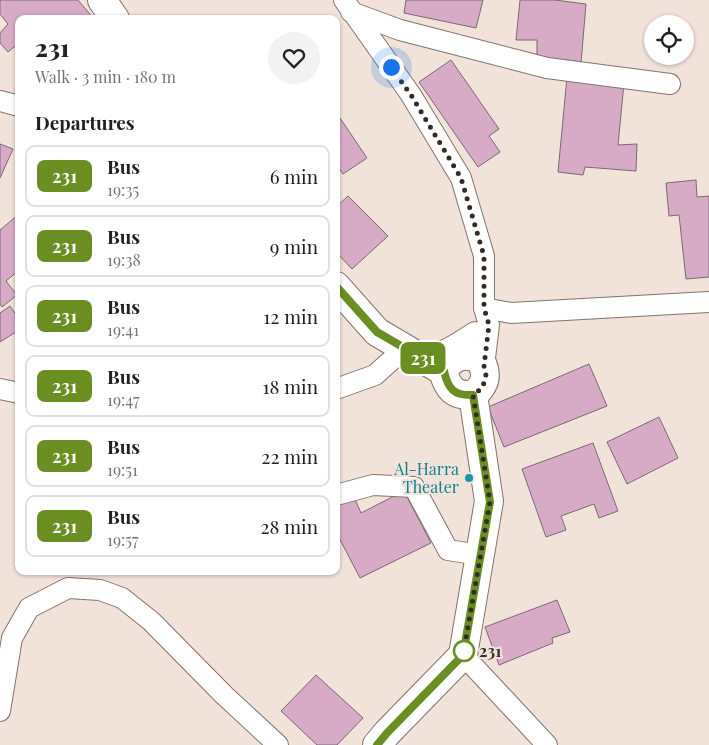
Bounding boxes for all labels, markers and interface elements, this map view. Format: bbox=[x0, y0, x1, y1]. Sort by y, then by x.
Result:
map controls bbox=[644, 15, 694, 65]
button: locate bbox=[644, 15, 694, 65]
text: 231 bbox=[35, 31, 69, 63]
button: heart bbox=[268, 32, 320, 84]
your location bbox=[379, 55, 404, 80]
text: Walk · 3 min · 180 m bbox=[35, 66, 176, 87]
text: Departures bbox=[35, 109, 135, 135]
text: Bus bbox=[107, 153, 140, 179]
text: 6 min bbox=[270, 163, 318, 189]
text: 231 bbox=[52, 164, 77, 188]
text: 19:35 bbox=[107, 179, 139, 200]
text: Bus bbox=[107, 223, 140, 249]
text: 9 min bbox=[270, 233, 318, 259]
text: 231 bbox=[52, 234, 77, 258]
text: 19:38 bbox=[107, 249, 141, 270]
text: Bus bbox=[107, 293, 140, 319]
text: 12 min bbox=[263, 303, 318, 329]
text: 231 bbox=[52, 304, 77, 328]
text: 19:41 bbox=[107, 319, 139, 340]
line badge: 231 bbox=[394, 342, 452, 374]
text: 231 bbox=[410, 346, 436, 370]
text: Bus bbox=[107, 363, 140, 389]
text: 18 min bbox=[263, 373, 318, 399]
text: 231 bbox=[52, 374, 77, 398]
text: 19:47 bbox=[107, 389, 140, 410]
text: Bus bbox=[107, 433, 140, 459]
text: 22 min bbox=[261, 443, 318, 469]
text: 231 bbox=[52, 444, 77, 468]
place label: Al-Harra Theater bbox=[393, 458, 459, 497]
text: 19:51 bbox=[107, 459, 138, 480]
marker: Al-Harra Theater bbox=[463, 472, 475, 484]
text: Bus bbox=[107, 503, 140, 529]
text: 28 min bbox=[261, 513, 318, 539]
text: 231 bbox=[52, 514, 77, 538]
text: 19:57 bbox=[107, 529, 138, 550]
marker: 231 bbox=[453, 640, 475, 662]
place label: 231 bbox=[479, 640, 501, 661]

